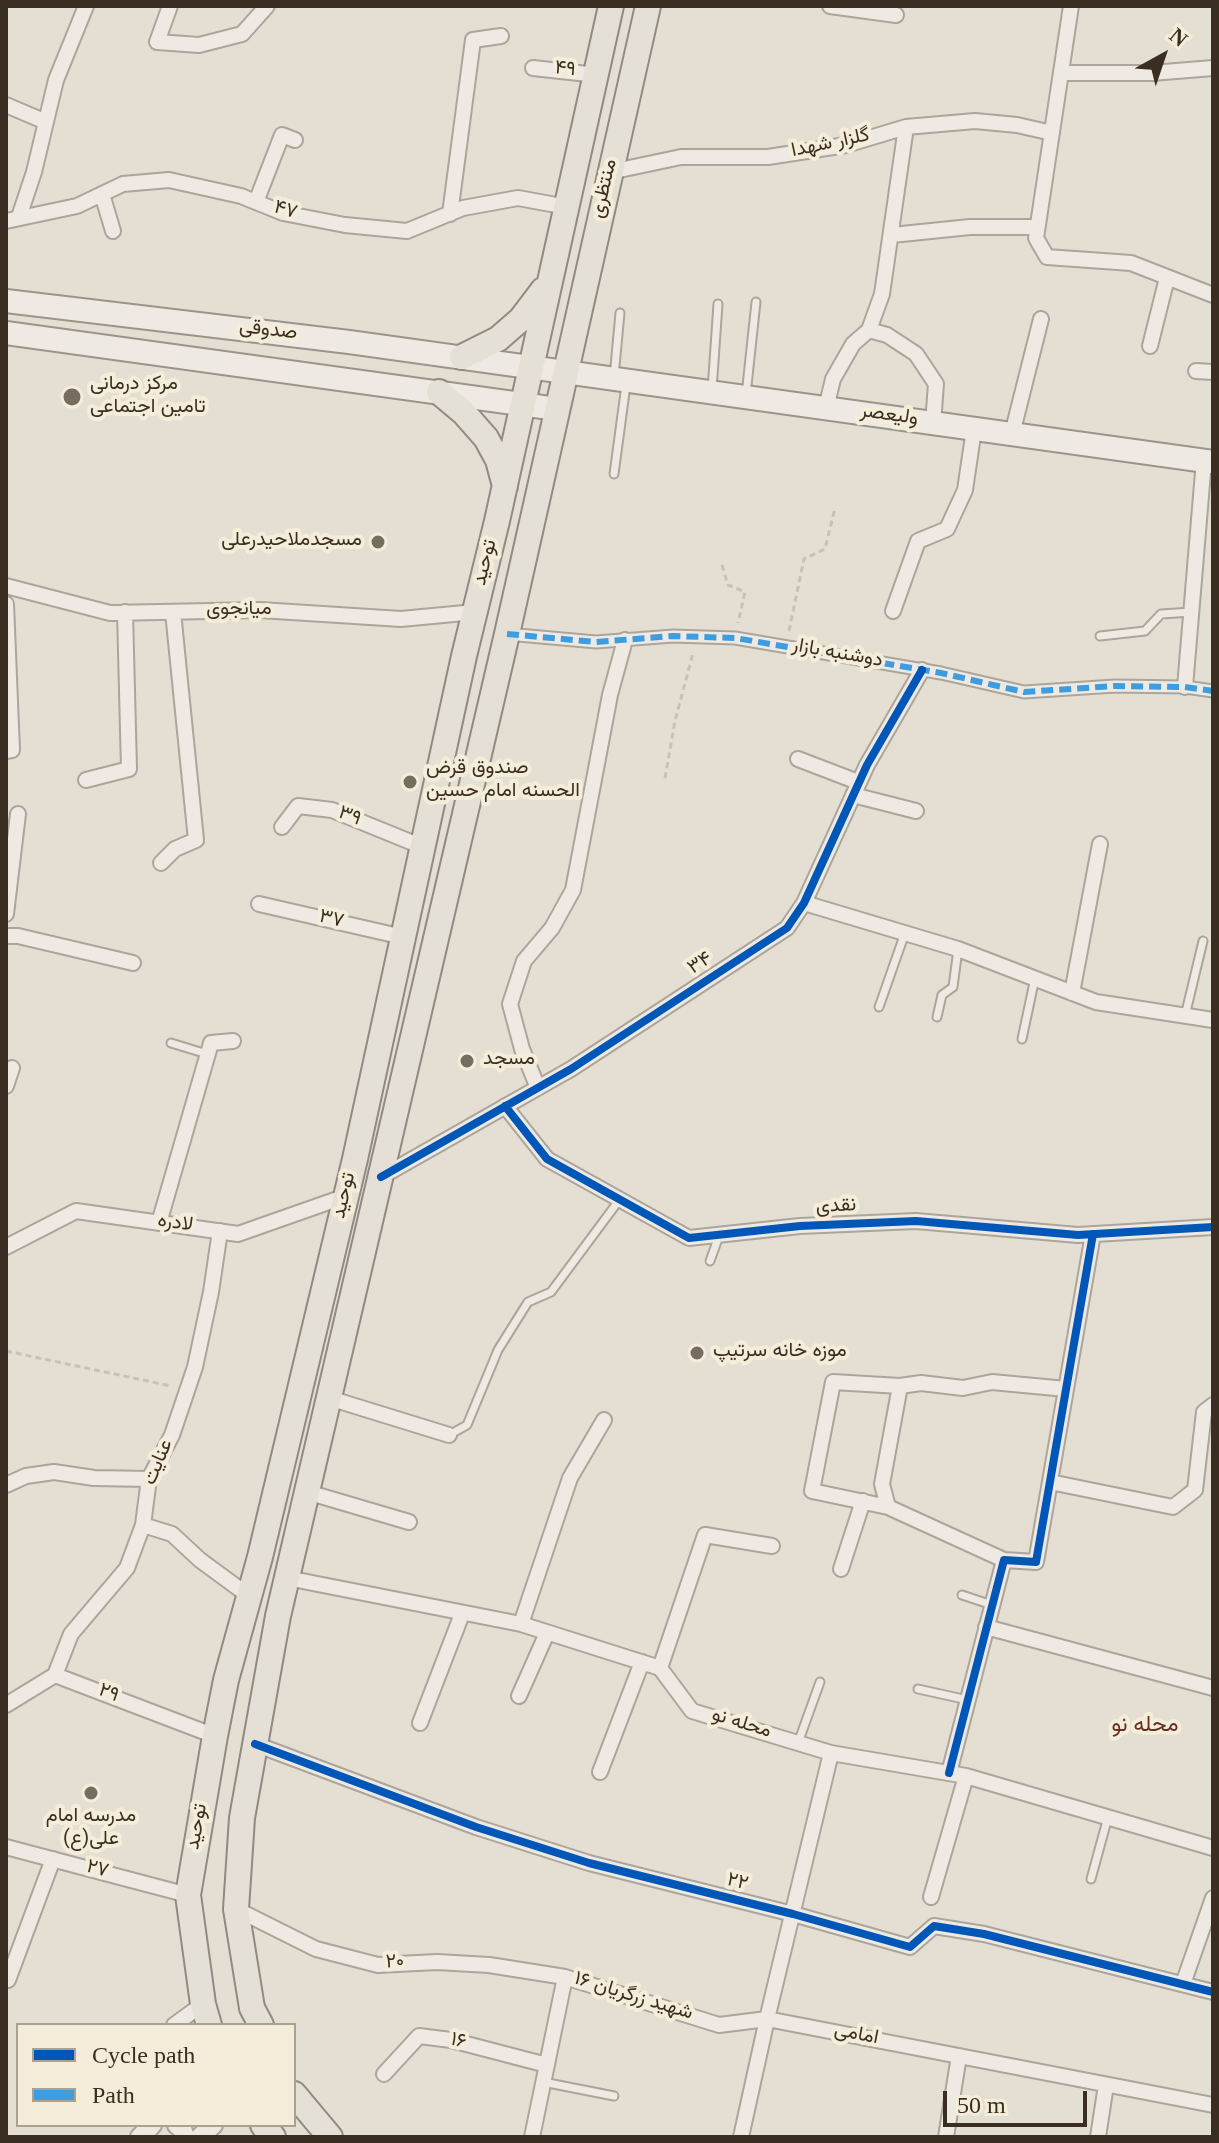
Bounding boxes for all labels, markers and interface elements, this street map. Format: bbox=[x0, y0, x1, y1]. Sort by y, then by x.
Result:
north arrow bbox=[1123, 16, 1203, 96]
text: N bbox=[1165, 23, 1193, 52]
street label: ۴۹ bbox=[553, 58, 577, 84]
street label: گلزار شهدا bbox=[790, 125, 872, 165]
street label: منتظری bbox=[588, 157, 624, 221]
street label: ۴۷ bbox=[271, 197, 299, 227]
street label: صدوقی bbox=[238, 317, 298, 347]
place label: مرکز درمانی تامین اجتماعی bbox=[90, 374, 206, 421]
marker: مرکز درمانی تامین اجتماعی bbox=[61, 386, 83, 408]
street label: ولیعصر bbox=[858, 401, 920, 433]
place label: مسجدملاحیدرعلی bbox=[221, 530, 362, 554]
marker: مسجدملاحیدرعلی bbox=[369, 533, 387, 551]
street label: توحید bbox=[470, 538, 504, 588]
street label: میانجوی bbox=[206, 599, 272, 623]
street label: دوشنبه بازار bbox=[790, 635, 884, 675]
place label: صندوق قرض الحسنه امام حسین bbox=[426, 758, 580, 805]
marker: صندوق قرض الحسنه امام حسین bbox=[401, 773, 419, 791]
street label: ۳۹ bbox=[334, 803, 364, 833]
street label: ۳۷ bbox=[316, 907, 346, 935]
street label: ۳۴ bbox=[684, 948, 718, 982]
place label: مسجد bbox=[483, 1049, 535, 1073]
marker: مسجد bbox=[458, 1052, 476, 1070]
street label: توحید bbox=[329, 1171, 363, 1221]
street label: نقدی bbox=[815, 1195, 857, 1221]
street label: لادره bbox=[156, 1211, 194, 1239]
place label: موزه خانه سرتیپ bbox=[713, 1341, 847, 1365]
marker: موزه خانه سرتیپ bbox=[688, 1344, 706, 1362]
street label: عنایت bbox=[140, 1437, 180, 1489]
street label: ۲۹ bbox=[94, 1680, 122, 1710]
street label: محله نو bbox=[708, 1705, 774, 1745]
district label: محله نو bbox=[1111, 1715, 1179, 1741]
marker: مدرسه امام علی(ع) bbox=[82, 1784, 100, 1802]
street label: توحید bbox=[183, 1802, 215, 1852]
place label: مدرسه امام علی(ع) bbox=[46, 1806, 136, 1853]
street label: ۲۷ bbox=[83, 1857, 111, 1885]
street label: ۲۲ bbox=[724, 1870, 750, 1898]
street label: ۲۰ bbox=[385, 1952, 405, 1976]
street label: ۱۶ شهید زرگریان bbox=[571, 1969, 695, 2027]
street label: امامی bbox=[832, 2020, 880, 2052]
legend bbox=[16, 2023, 296, 2127]
street label: ۱۶ bbox=[448, 2030, 468, 2056]
text: Cycle path bbox=[92, 2042, 195, 2068]
scale bar bbox=[947, 2075, 1091, 2125]
text: Path bbox=[92, 2082, 135, 2108]
text: 50 m bbox=[957, 2092, 1006, 2118]

